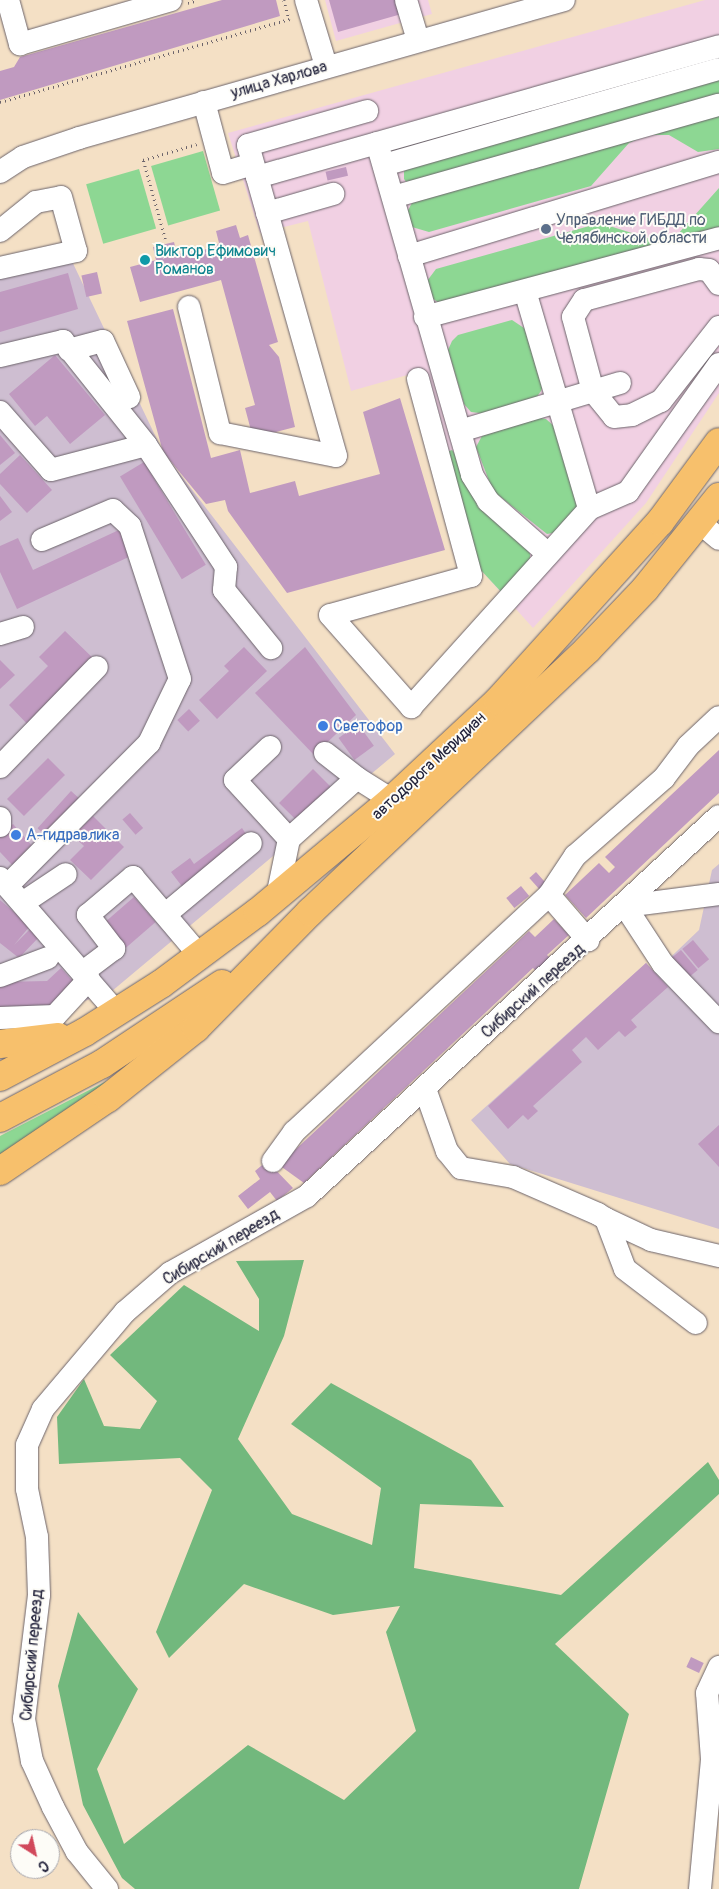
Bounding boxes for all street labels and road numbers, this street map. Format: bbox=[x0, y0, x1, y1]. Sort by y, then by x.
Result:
street label: улица Харлова bbox=[229, 57, 329, 103]
street label: автодорога Меридиан bbox=[368, 708, 490, 824]
street label: Сибирский переезд bbox=[477, 940, 589, 1042]
street label: Сибирский переезд bbox=[159, 1205, 283, 1289]
street label: Сибирский переезд bbox=[17, 1588, 47, 1722]

